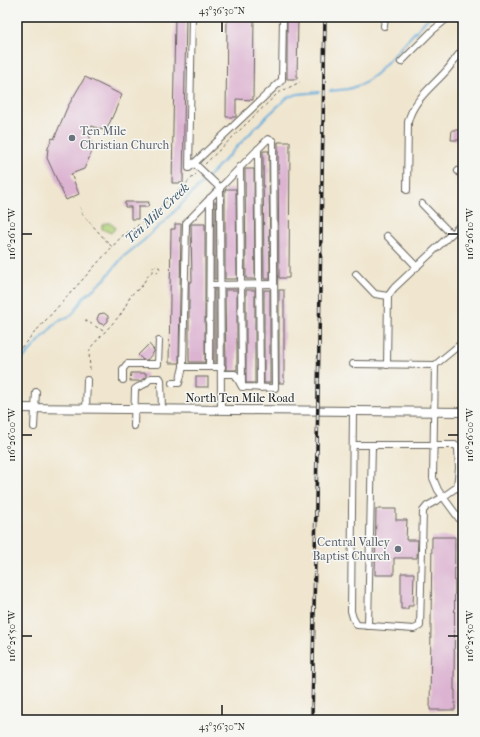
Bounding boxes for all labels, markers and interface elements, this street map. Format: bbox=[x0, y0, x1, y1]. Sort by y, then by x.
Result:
text: 43°36'30"N bbox=[199, 5, 246, 17]
place label: Ten Mile Christian Church bbox=[80, 124, 170, 152]
marker: Ten Mile Christian Church bbox=[67, 133, 77, 143]
water label: Ten Mile Creek bbox=[122, 180, 192, 246]
text: 116°26'10"W bbox=[6, 207, 18, 260]
text: 116°26'10"W bbox=[464, 207, 476, 260]
street label: North Ten Mile Road bbox=[185, 391, 295, 405]
text: 116°26'00"W bbox=[6, 407, 18, 462]
text: 116°26'00"W bbox=[464, 407, 476, 462]
place label: Central Valley Baptist Church bbox=[313, 535, 391, 563]
marker: Central Valley Baptist Church bbox=[393, 544, 403, 554]
text: 116°25'50"W bbox=[6, 609, 18, 662]
text: 116°25'50"W bbox=[464, 609, 476, 662]
text: 43°36'30"N bbox=[199, 721, 246, 733]

